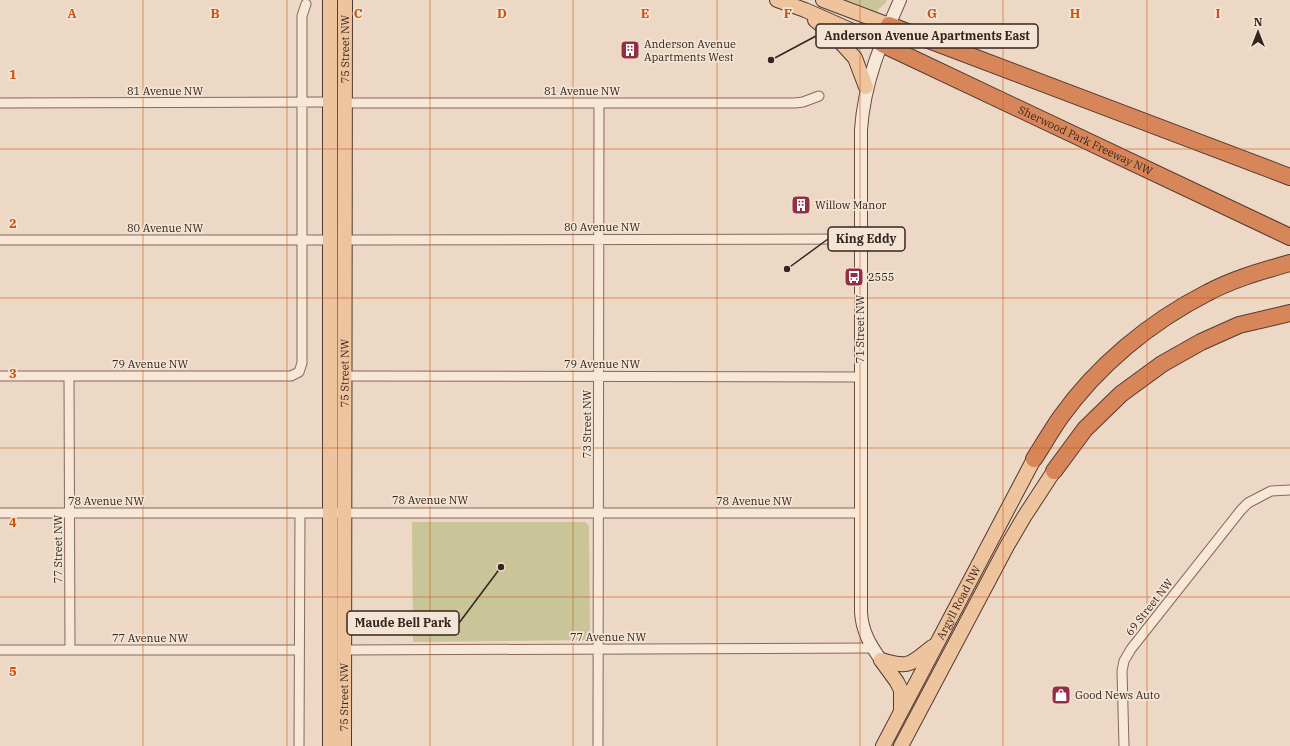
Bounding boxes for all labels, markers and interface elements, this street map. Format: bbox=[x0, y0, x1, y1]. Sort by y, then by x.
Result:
text: A bbox=[67, 5, 77, 22]
text: B bbox=[210, 5, 220, 22]
text: C bbox=[354, 5, 363, 22]
text: D bbox=[497, 5, 507, 22]
text: E bbox=[641, 5, 649, 22]
text: F bbox=[784, 5, 792, 22]
text: G bbox=[927, 5, 937, 22]
text: H bbox=[1070, 5, 1081, 22]
text: I bbox=[1216, 5, 1221, 22]
north arrow bbox=[1238, 12, 1278, 52]
street label: 75 Street NW bbox=[338, 14, 352, 83]
text: N bbox=[1254, 15, 1263, 29]
callout: Anderson Avenue Apartments East bbox=[816, 24, 1038, 48]
text: Anderson Avenue Apartments East bbox=[824, 28, 1030, 43]
place label: Anderson Avenue Apartments West bbox=[644, 37, 736, 64]
building icon: Anderson Avenue Apartments West bbox=[619, 39, 641, 61]
text: 1 bbox=[9, 66, 17, 83]
street label: 81 Avenue NW bbox=[127, 84, 203, 98]
street label: 81 Avenue NW bbox=[544, 84, 620, 98]
street label: Sherwood Park Freeway NW bbox=[1016, 102, 1155, 178]
building icon: Willow Manor bbox=[790, 194, 812, 216]
place label: Willow Manor bbox=[815, 198, 887, 212]
text: 2 bbox=[9, 215, 17, 232]
street label: 80 Avenue NW bbox=[564, 220, 640, 234]
street label: 80 Avenue NW bbox=[127, 221, 203, 235]
callout: King Eddy bbox=[828, 227, 905, 251]
text: King Eddy bbox=[836, 231, 896, 246]
bus stop icon: 2555 bbox=[843, 266, 865, 288]
place label: 2555 bbox=[868, 270, 894, 284]
street label: 71 Street NW bbox=[853, 294, 867, 363]
street label: 75 Street NW bbox=[337, 338, 352, 407]
street label: 79 Avenue NW bbox=[112, 357, 188, 371]
street label: 79 Avenue NW bbox=[564, 357, 640, 371]
text: 3 bbox=[9, 365, 17, 382]
street label: 73 Street NW bbox=[580, 389, 594, 458]
street label: 78 Avenue NW bbox=[392, 493, 468, 507]
street label: 78 Avenue NW bbox=[68, 494, 144, 508]
street label: 78 Avenue NW bbox=[716, 494, 792, 508]
text: 4 bbox=[9, 514, 17, 531]
street label: 77 Street NW bbox=[51, 514, 65, 583]
street label: Argyll Road NW bbox=[933, 563, 984, 642]
street label: 69 Street NW bbox=[1122, 575, 1176, 638]
callout: Maude Bell Park bbox=[347, 611, 459, 635]
text: Maude Bell Park bbox=[355, 615, 452, 630]
street label: 77 Avenue NW bbox=[570, 630, 646, 644]
street label: 77 Avenue NW bbox=[112, 631, 188, 645]
street label: 75 Street NW bbox=[337, 662, 351, 731]
text: 5 bbox=[9, 663, 17, 680]
shop icon: Good News Auto bbox=[1050, 684, 1072, 706]
place label: Good News Auto bbox=[1075, 688, 1160, 702]

